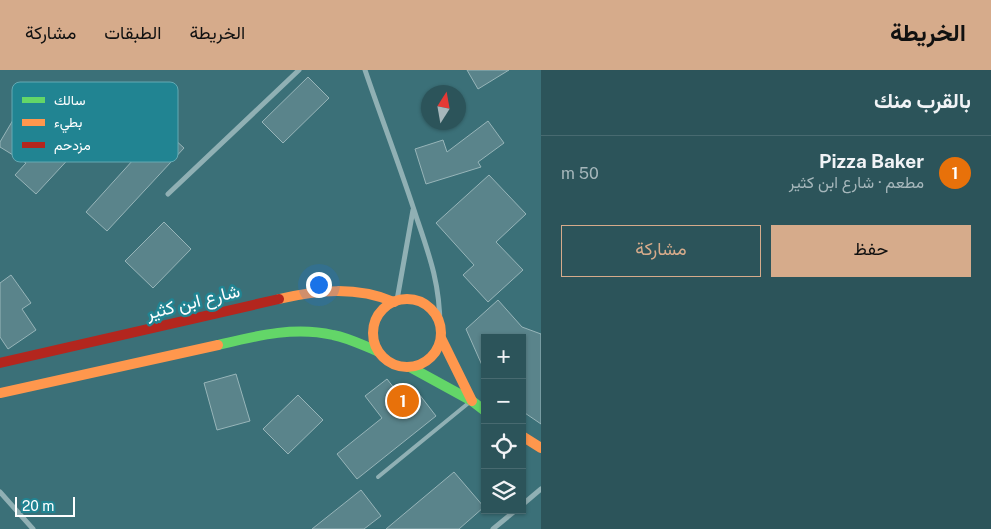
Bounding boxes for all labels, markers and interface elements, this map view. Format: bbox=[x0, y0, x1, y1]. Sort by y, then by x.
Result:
text: الخريطة bbox=[890, 18, 966, 46]
text: مشاركة bbox=[25, 22, 76, 43]
text: الطبقات bbox=[104, 22, 161, 43]
text: الخريطة bbox=[189, 22, 245, 43]
legend bbox=[12, 82, 178, 162]
north arrow bbox=[421, 85, 466, 130]
text: بالقرب منك bbox=[874, 88, 971, 113]
text: سالك bbox=[54, 92, 85, 108]
text: بطيء bbox=[54, 114, 82, 134]
text: مزدحم bbox=[54, 137, 91, 154]
text: Pizza Baker bbox=[819, 150, 924, 172]
text: 50 m bbox=[561, 164, 599, 183]
text: 1 bbox=[952, 164, 958, 183]
text: مطعم · شارع ابن كثير bbox=[789, 173, 924, 192]
button: مشاركة bbox=[561, 225, 761, 277]
button: حفظ bbox=[771, 225, 971, 277]
your location bbox=[306, 272, 332, 298]
street label: شارع ابن كثير bbox=[143, 280, 242, 325]
map controls bbox=[481, 334, 526, 514]
button: + bbox=[481, 334, 526, 379]
button: − bbox=[481, 379, 526, 424]
pin: 1 bbox=[387, 382, 419, 420]
button: locate bbox=[481, 424, 526, 469]
button: layers bbox=[481, 469, 526, 514]
scale bar bbox=[15, 494, 75, 517]
text: 20 m bbox=[22, 498, 54, 514]

